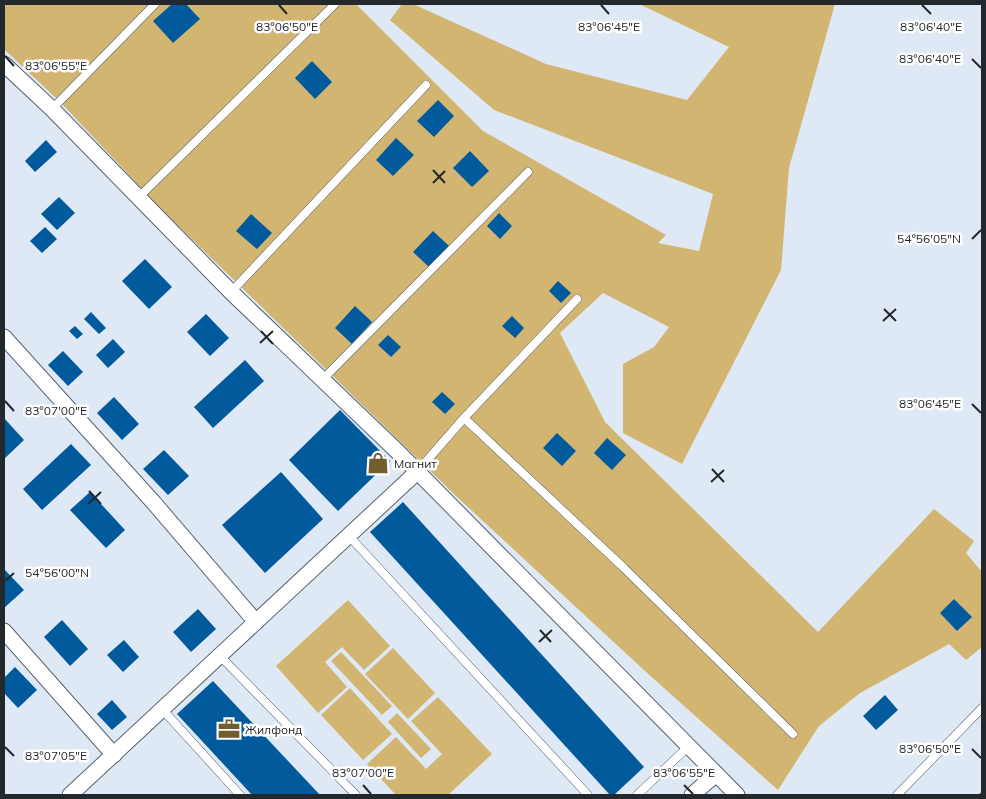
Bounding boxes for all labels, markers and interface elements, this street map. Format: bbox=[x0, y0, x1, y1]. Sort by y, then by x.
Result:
text: 83°06'50"E bbox=[256, 19, 318, 34]
text: 83°06'45"E bbox=[578, 19, 640, 34]
text: 83°06'40"E bbox=[900, 19, 962, 34]
text: 83°06'40"E bbox=[899, 51, 961, 66]
text: 83°06'55"E bbox=[25, 58, 87, 73]
text: 54°56'05"N bbox=[897, 231, 961, 246]
text: 83°06'45"E bbox=[899, 396, 961, 411]
text: 83°07'00"E bbox=[25, 403, 87, 418]
shop icon: Магнит bbox=[365, 450, 391, 476]
place label: Магнит bbox=[394, 456, 437, 471]
text: 54°56'00"N bbox=[25, 565, 89, 580]
office icon: Жилфонд bbox=[216, 716, 242, 742]
place label: Жилфонд bbox=[245, 722, 302, 737]
text: 83°06'50"E bbox=[899, 741, 961, 756]
text: 83°07'05"E bbox=[25, 748, 87, 763]
text: 83°07'00"E bbox=[332, 765, 394, 780]
text: 83°06'55"E bbox=[653, 765, 715, 780]

